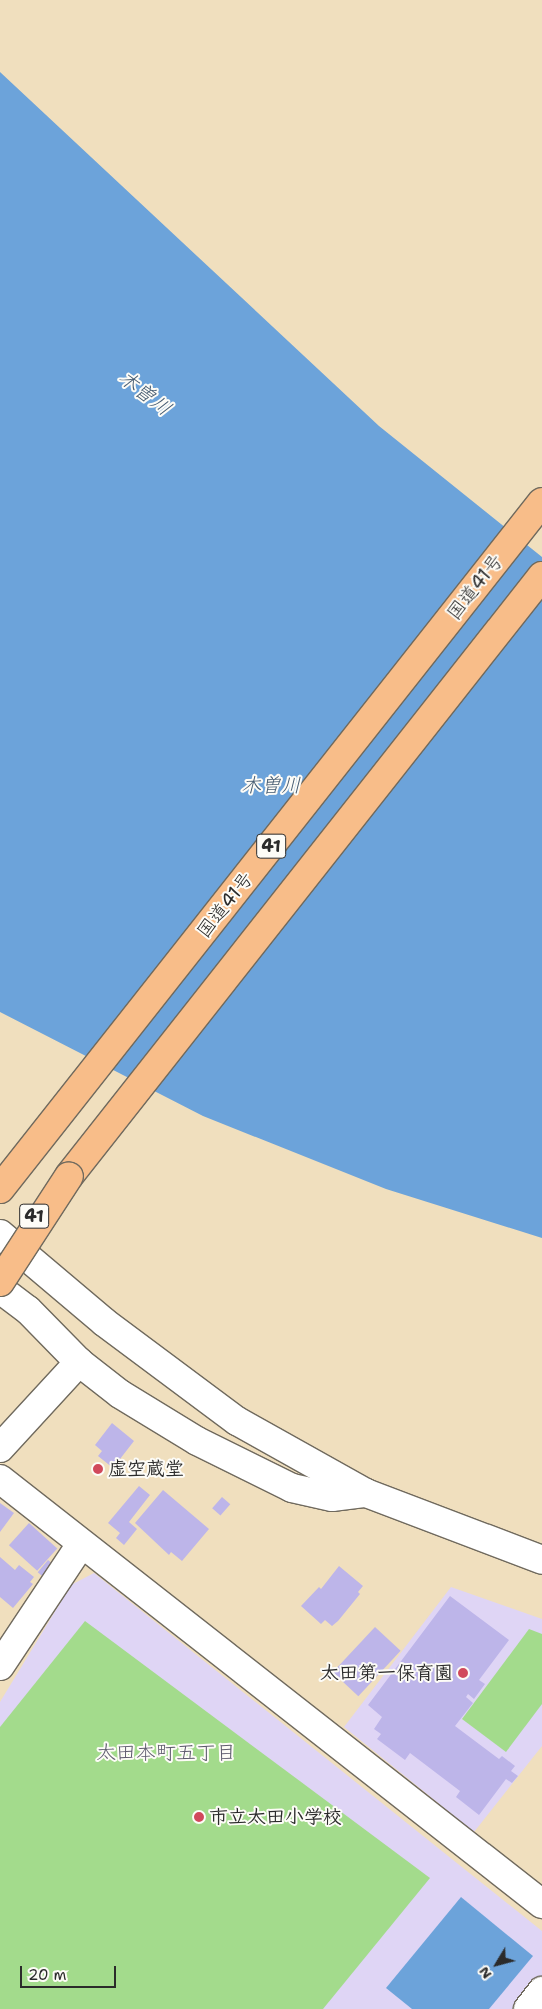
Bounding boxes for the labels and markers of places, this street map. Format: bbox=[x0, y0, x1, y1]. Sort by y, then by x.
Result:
place label: 虚空蔵堂 bbox=[108, 1458, 184, 1480]
marker: 虚空蔵堂 bbox=[92, 1463, 104, 1475]
place label: 太田第一保育園 bbox=[320, 1662, 453, 1684]
marker: 太田第一保育園 bbox=[457, 1667, 469, 1679]
place label: 市立太田小学校 bbox=[209, 1806, 342, 1828]
marker: 市立太田小学校 bbox=[193, 1811, 205, 1823]

